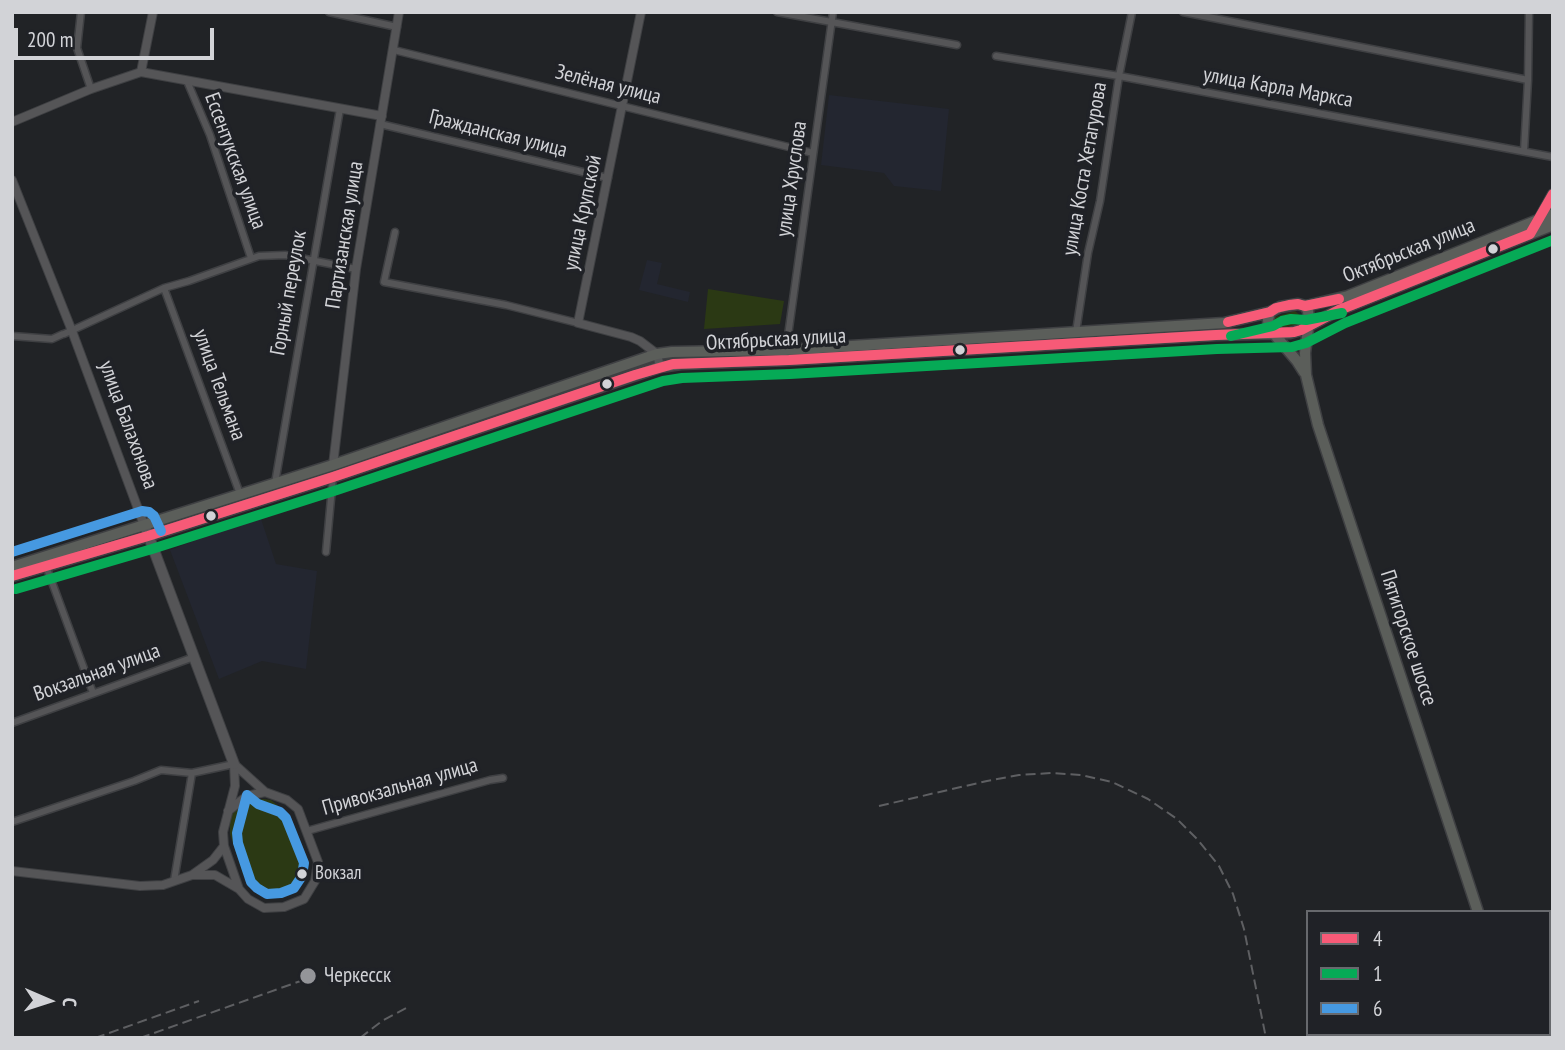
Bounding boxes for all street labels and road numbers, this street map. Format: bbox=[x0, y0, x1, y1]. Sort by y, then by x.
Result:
street label: Зелёная улица bbox=[553, 60, 663, 110]
street label: улица Карла Маркса bbox=[1201, 62, 1355, 114]
street label: улица Коста Хетагурова bbox=[1057, 80, 1113, 258]
street label: Ессентукская улица bbox=[199, 89, 271, 233]
street label: Гражданская улица bbox=[426, 105, 570, 163]
street label: улица Хруслова bbox=[771, 120, 813, 238]
street label: улица Крупской bbox=[558, 153, 608, 273]
street label: Партизанская улица bbox=[321, 160, 369, 310]
street label: Октябрьская улица bbox=[1339, 213, 1479, 289]
street label: Горный переулок bbox=[266, 229, 312, 357]
street label: Октябрьская улица bbox=[705, 324, 847, 356]
street label: улица Тельмана bbox=[187, 326, 251, 444]
street label: улица Балахонова bbox=[93, 357, 163, 493]
street label: Пятигорское шоссе bbox=[1374, 567, 1442, 709]
street label: Вокзальная улица bbox=[30, 639, 164, 707]
street label: Привокзальная улица bbox=[319, 753, 481, 821]

